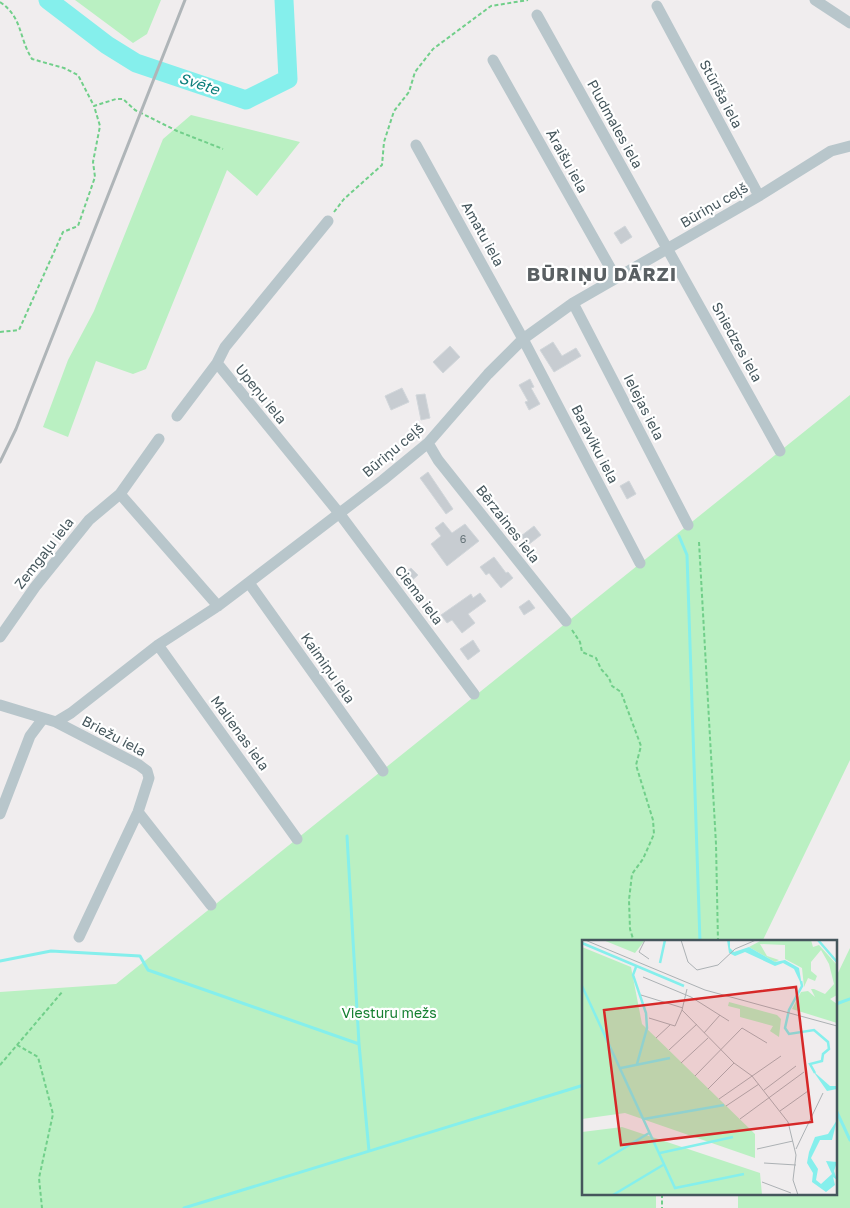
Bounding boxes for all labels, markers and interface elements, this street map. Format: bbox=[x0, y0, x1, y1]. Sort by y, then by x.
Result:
street label: Stūrīša iela bbox=[696, 57, 747, 131]
water label: Svēte bbox=[177, 68, 223, 98]
street label: Pludmales iela bbox=[584, 76, 647, 171]
street label: Āraišu iela bbox=[543, 126, 592, 195]
street label: Būriņu ceļš bbox=[677, 178, 751, 232]
street label: Amatu iela bbox=[459, 198, 508, 269]
district label: BŪRIŅU DĀRZI bbox=[527, 262, 677, 285]
street label: Sniedzes iela bbox=[709, 299, 766, 385]
street label: Upeņu iela bbox=[231, 360, 291, 428]
street label: Ielejas iela bbox=[621, 371, 668, 443]
street label: Baraviku iela bbox=[568, 402, 623, 486]
street label: Būriņu ceļš bbox=[358, 419, 428, 481]
street label: Bērzaines iela bbox=[473, 481, 544, 566]
street label: Zemgaļu iela bbox=[10, 514, 77, 592]
house number: 6 bbox=[460, 532, 467, 545]
street label: Ciema iela bbox=[392, 562, 447, 628]
street label: Kaimiņu iela bbox=[297, 629, 359, 707]
street label: Malienas iela bbox=[208, 692, 273, 773]
street label: Briežu iela bbox=[79, 712, 149, 760]
inset map bbox=[582, 940, 838, 1196]
park label: Viesturu mežs bbox=[341, 1004, 437, 1021]

